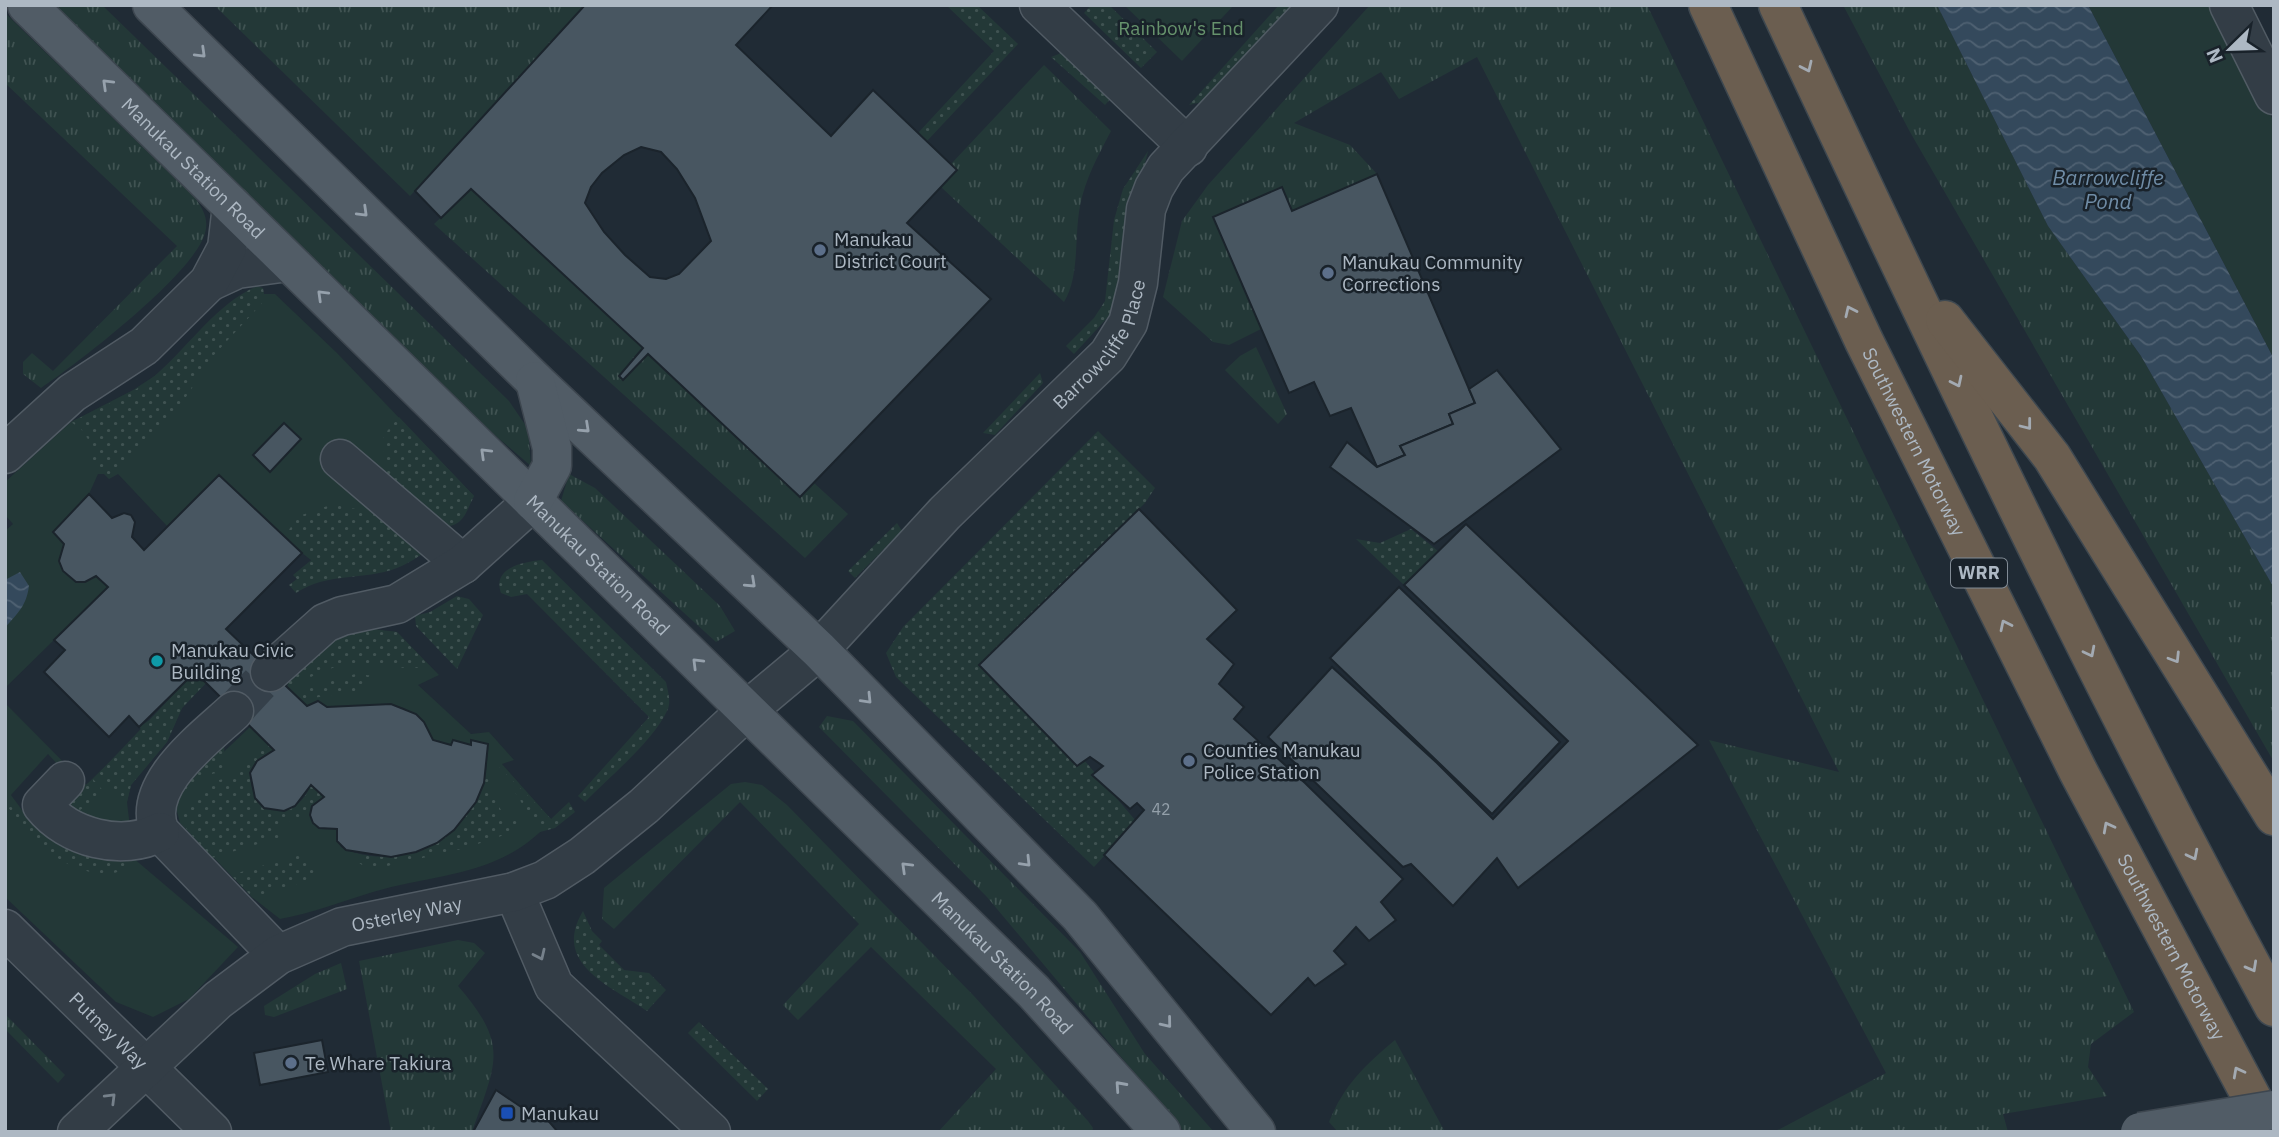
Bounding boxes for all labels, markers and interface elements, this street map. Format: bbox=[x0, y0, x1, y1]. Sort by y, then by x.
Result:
north arrow bbox=[2195, 14, 2265, 84]
park label: Rainbow's End bbox=[1118, 16, 1244, 40]
one-way arrow bbox=[193, 45, 205, 57]
text: N bbox=[2201, 45, 2228, 67]
one-way arrow bbox=[1799, 60, 1813, 72]
one-way arrow bbox=[102, 79, 115, 92]
street label: Manukau Station Road bbox=[117, 93, 270, 244]
water label: Barrowcliffe Pond bbox=[2052, 163, 2164, 215]
one-way arrow bbox=[355, 204, 368, 217]
place label: Manukau District Court bbox=[834, 227, 947, 273]
marker: Manukau District Court bbox=[812, 242, 828, 258]
place label: Manukau Community Corrections bbox=[1342, 250, 1523, 296]
marker: Manukau Community Corrections bbox=[1320, 265, 1336, 281]
street label: Barrowcliffe Place bbox=[1047, 277, 1150, 414]
one-way arrow bbox=[317, 290, 330, 303]
one-way arrow bbox=[1844, 306, 1858, 318]
street label: Southwestern Motorway bbox=[1857, 343, 1971, 540]
one-way arrow bbox=[1949, 375, 1963, 387]
one-way arrow bbox=[2018, 417, 2031, 430]
one-way arrow bbox=[577, 419, 590, 432]
one-way arrow bbox=[480, 449, 493, 462]
street label: Manukau Station Road bbox=[522, 489, 675, 641]
road number: WRR bbox=[1951, 558, 2007, 588]
one-way arrow bbox=[743, 575, 756, 588]
one-way arrow bbox=[1999, 620, 2013, 632]
place label: Manukau Civic Building bbox=[171, 638, 294, 684]
one-way arrow bbox=[2081, 645, 2095, 657]
one-way arrow bbox=[2167, 650, 2180, 663]
marker: Manukau Civic Building bbox=[149, 653, 165, 669]
one-way arrow bbox=[692, 659, 705, 672]
one-way arrow bbox=[859, 691, 872, 704]
place label: Counties Manukau Police Station bbox=[1203, 738, 1361, 784]
marker: Counties Manukau Police Station bbox=[1181, 753, 1197, 769]
house number: 42 bbox=[1151, 799, 1171, 819]
one-way arrow bbox=[2102, 822, 2116, 835]
one-way arrow bbox=[2185, 848, 2199, 860]
street label: Southwestern Motorway bbox=[2112, 850, 2231, 1045]
one-way arrow bbox=[1018, 853, 1031, 866]
one-way arrow bbox=[901, 862, 914, 875]
street label: Manukau Station Road bbox=[926, 886, 1078, 1039]
street label: Osterley Way bbox=[349, 891, 465, 937]
one-way arrow bbox=[531, 948, 545, 960]
one-way arrow bbox=[2244, 960, 2257, 972]
street label: Putney Way bbox=[64, 987, 153, 1075]
one-way arrow bbox=[1158, 1015, 1171, 1027]
place label: Te Whare Takiura bbox=[305, 1051, 452, 1075]
marker: Te Whare Takiura bbox=[283, 1055, 299, 1071]
one-way arrow bbox=[2232, 1066, 2246, 1079]
one-way arrow bbox=[1116, 1082, 1128, 1095]
one-way arrow bbox=[103, 1093, 116, 1106]
place label: Manukau bbox=[521, 1101, 599, 1125]
marker: Manukau bbox=[499, 1105, 515, 1121]

